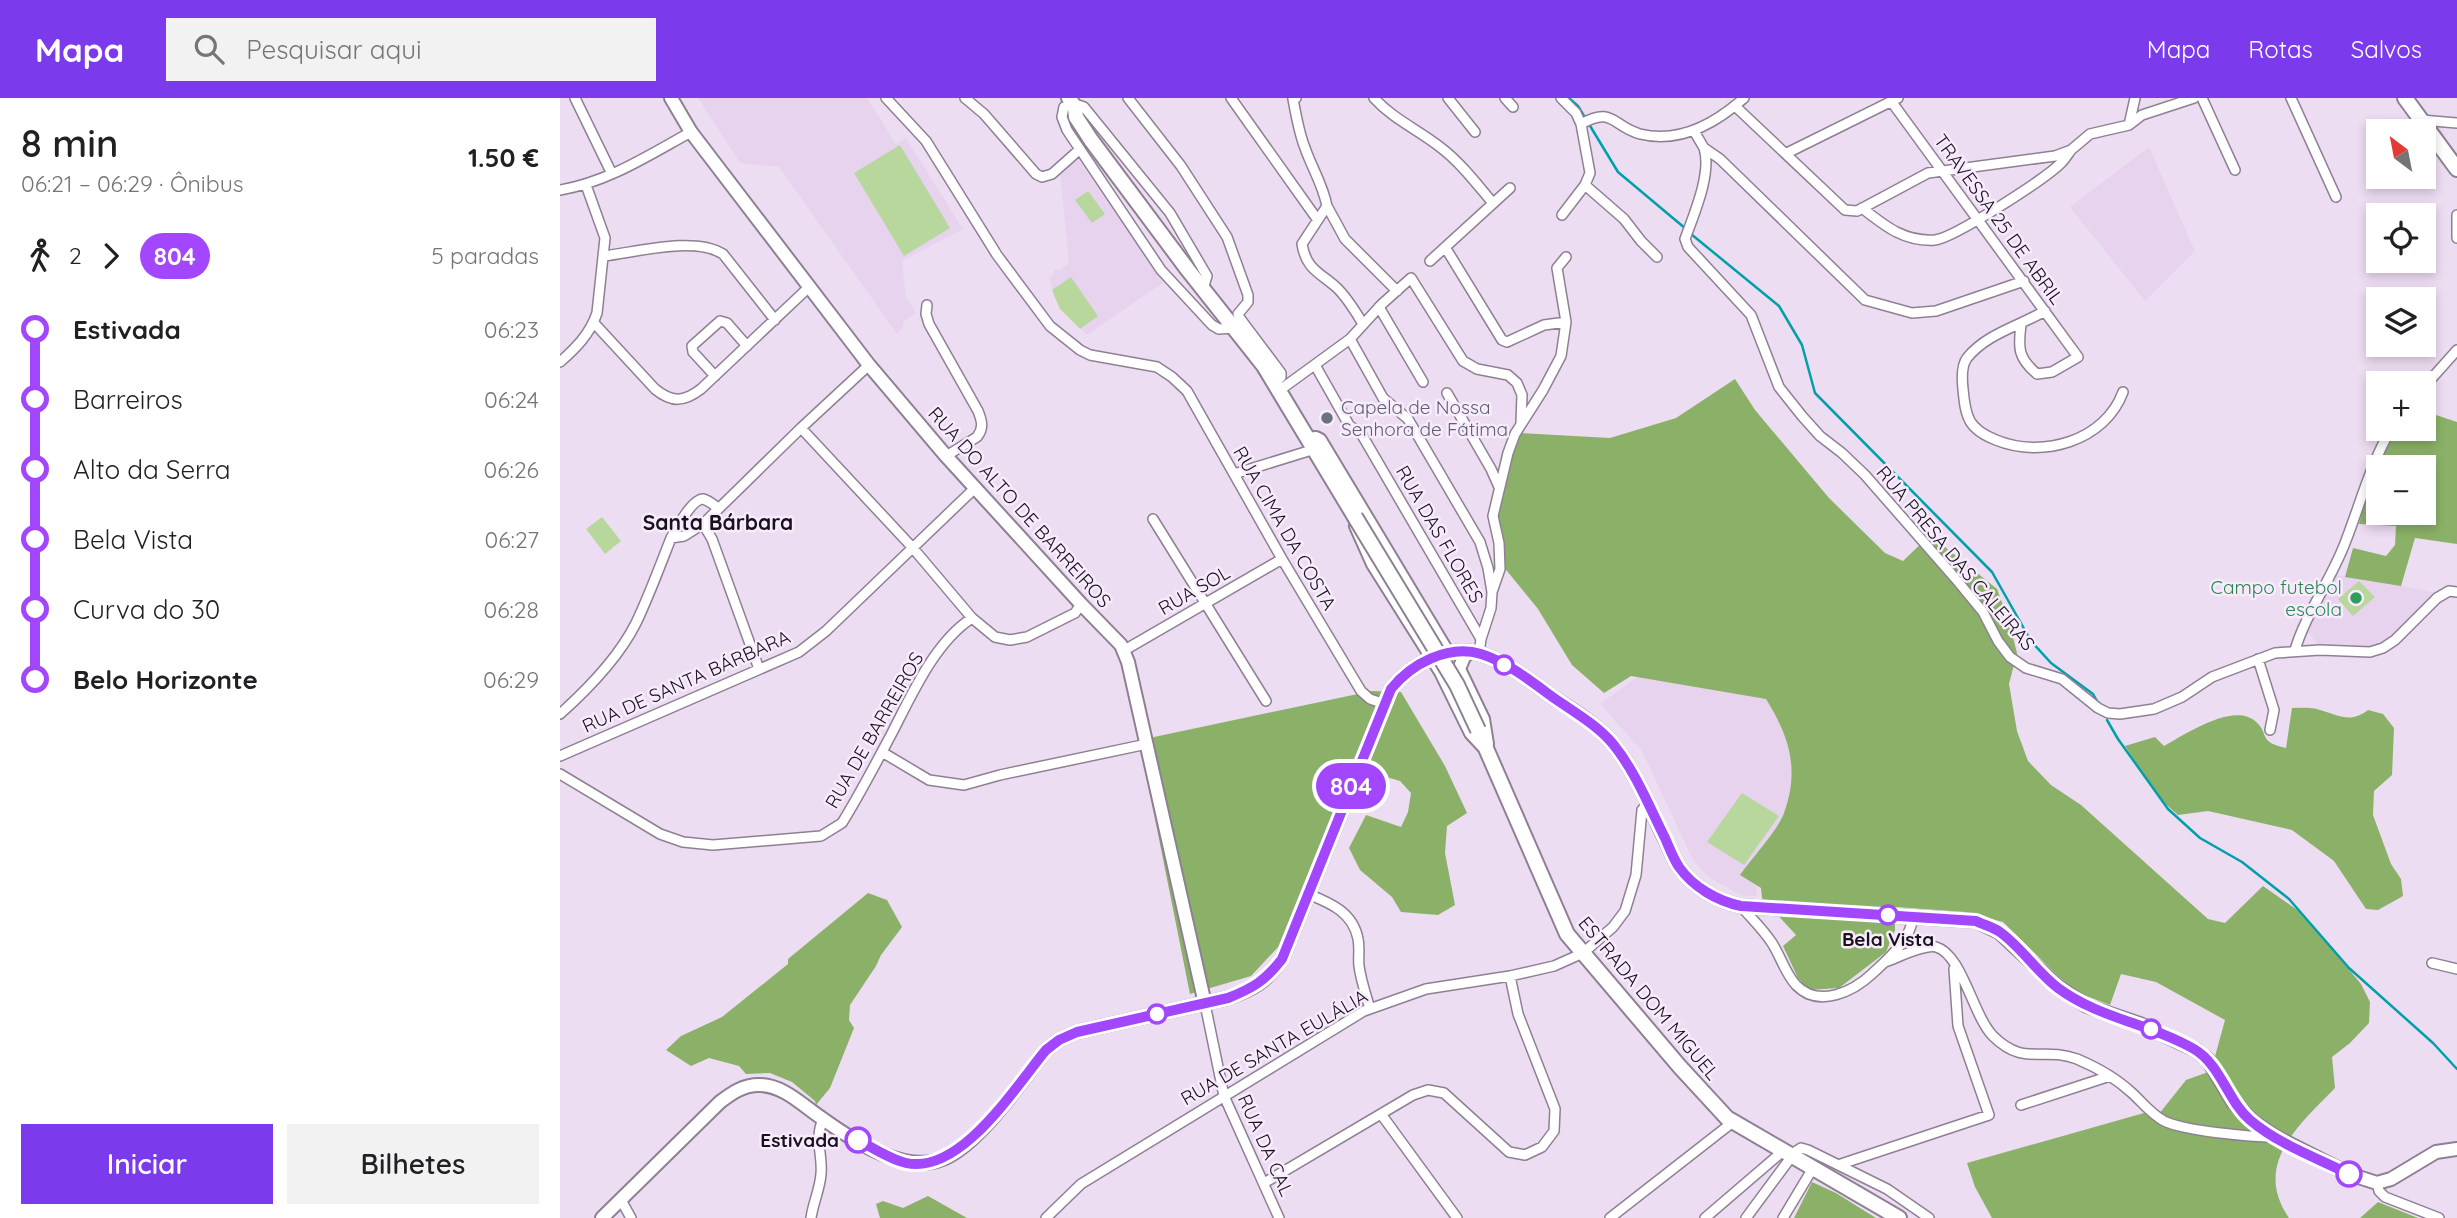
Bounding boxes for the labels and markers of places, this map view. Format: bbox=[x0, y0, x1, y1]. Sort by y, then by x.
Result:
place label: Capela de Nossa Senhora de Fátima bbox=[1341, 395, 1508, 441]
marker: Capela de Nossa Senhora de Fátima bbox=[1319, 410, 1335, 426]
place label: Campo futebol escola bbox=[2210, 575, 2342, 621]
marker: Campo futebol escola bbox=[2348, 590, 2364, 606]
unlabelled marker bbox=[1494, 655, 1514, 675]
marker: Bela Vista bbox=[1878, 905, 1898, 925]
place label: Bela Vista bbox=[1842, 927, 1934, 951]
unlabelled marker bbox=[1147, 1004, 1167, 1024]
unlabelled marker bbox=[2141, 1019, 2161, 1039]
marker: Estivada bbox=[845, 1127, 871, 1153]
place label: Estivada bbox=[760, 1128, 839, 1152]
unlabelled marker bbox=[2336, 1161, 2362, 1187]

